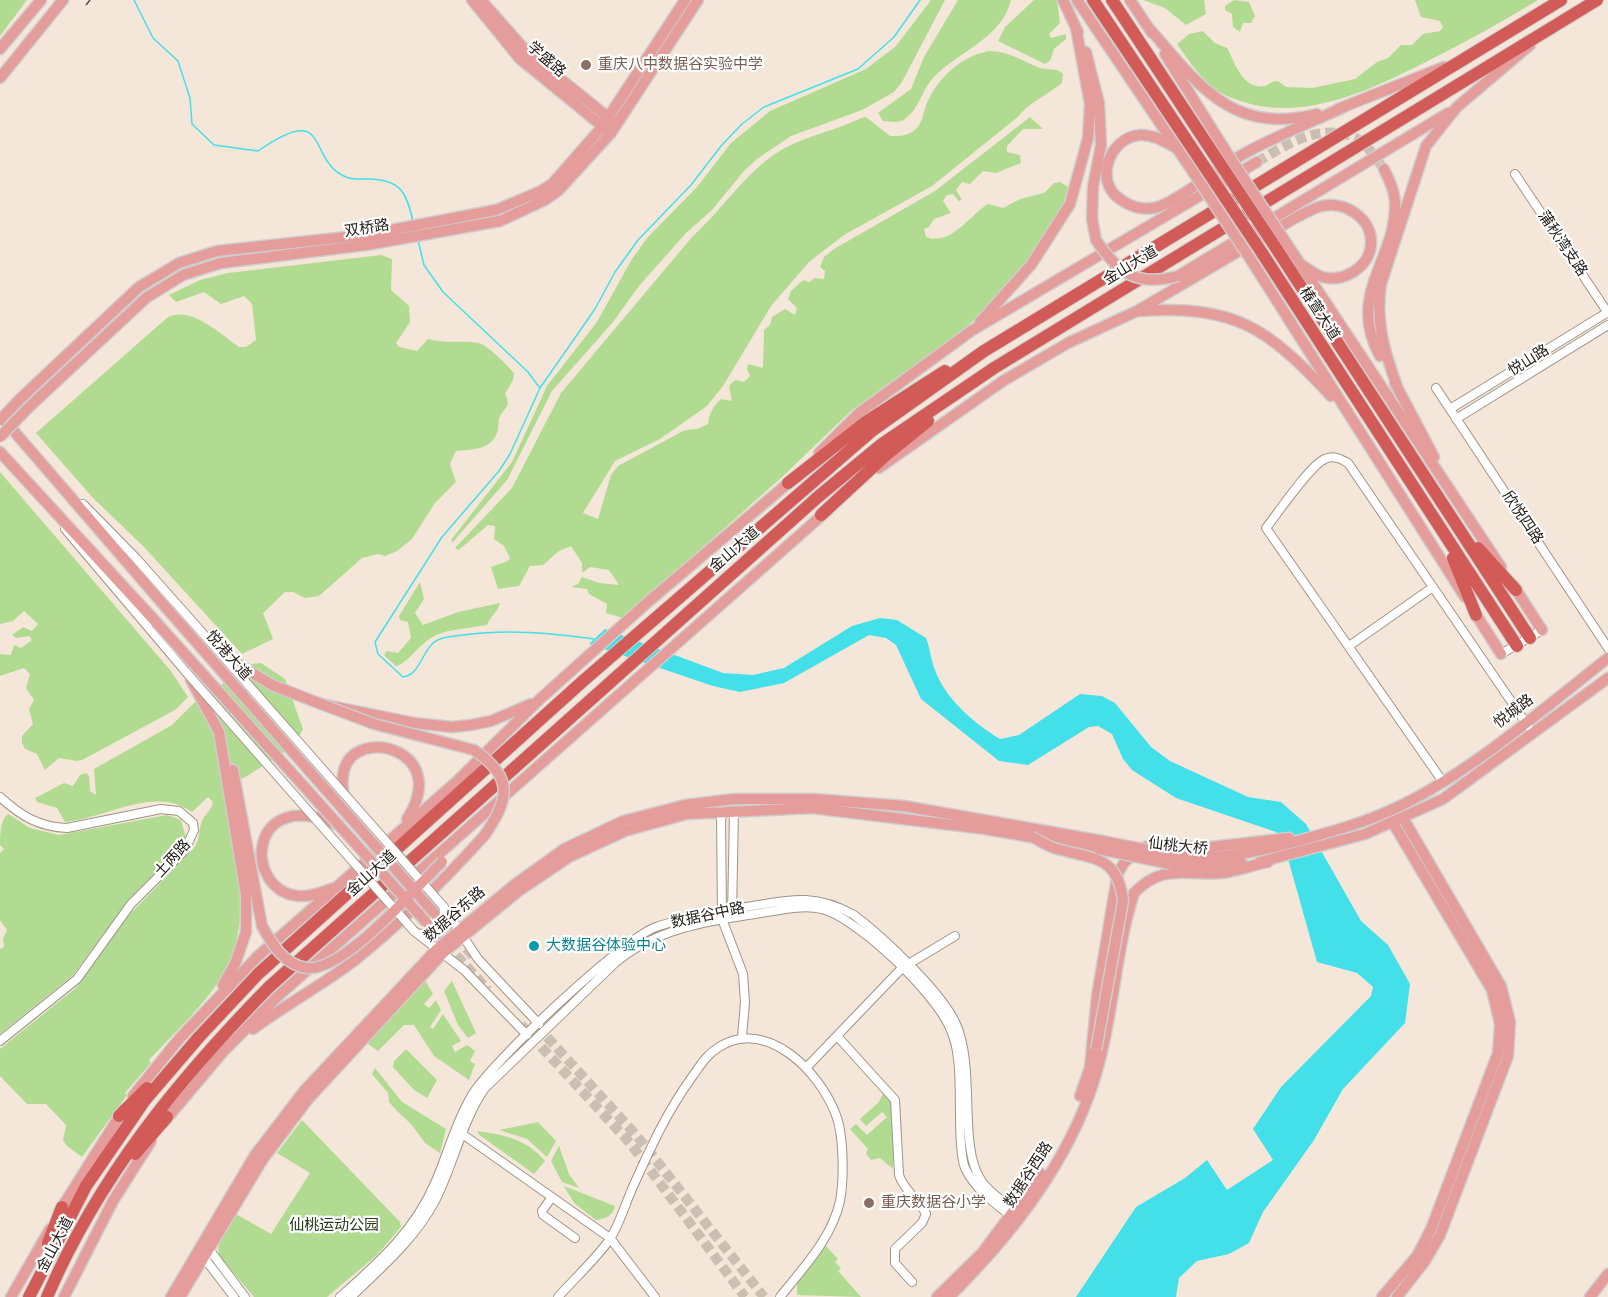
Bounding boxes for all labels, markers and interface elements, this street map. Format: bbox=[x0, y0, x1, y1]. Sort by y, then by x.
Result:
street label: 学盛路 bbox=[523, 38, 569, 82]
place label: 重庆八中数据谷实验中学 bbox=[598, 56, 763, 74]
marker: 重庆八中数据谷实验中学 bbox=[579, 58, 593, 72]
street label: 蒲秋湾支路 bbox=[1534, 208, 1590, 280]
street label: 双桥路 bbox=[343, 217, 391, 241]
street label: 金山大道 bbox=[1101, 243, 1161, 289]
street label: 椿萱大道 bbox=[1295, 284, 1343, 344]
street label: 悦山路 bbox=[1505, 341, 1553, 381]
street label: 欣悦四路 bbox=[1498, 488, 1546, 548]
street label: 金山大道 bbox=[706, 524, 764, 576]
street label: 悦港大道 bbox=[202, 627, 254, 685]
street label: 悦城路 bbox=[1491, 691, 1537, 733]
street label: 仙桃大桥 bbox=[1147, 835, 1209, 859]
street label: 土两路 bbox=[151, 836, 195, 882]
street label: 金山大道 bbox=[344, 847, 400, 901]
street label: 数据谷东路 bbox=[421, 884, 489, 946]
street label: 数据谷中路 bbox=[669, 899, 747, 933]
place label: 大数据谷体验中心 bbox=[546, 937, 666, 955]
marker: 大数据谷体验中心 bbox=[527, 939, 541, 953]
street label: 数据谷西路 bbox=[1001, 1139, 1057, 1211]
place label: 重庆数据谷小学 bbox=[881, 1194, 986, 1212]
marker: 重庆数据谷小学 bbox=[862, 1196, 876, 1210]
street label: 金山大道 bbox=[34, 1214, 78, 1276]
park label: 仙桃运动公园 bbox=[289, 1217, 379, 1235]

